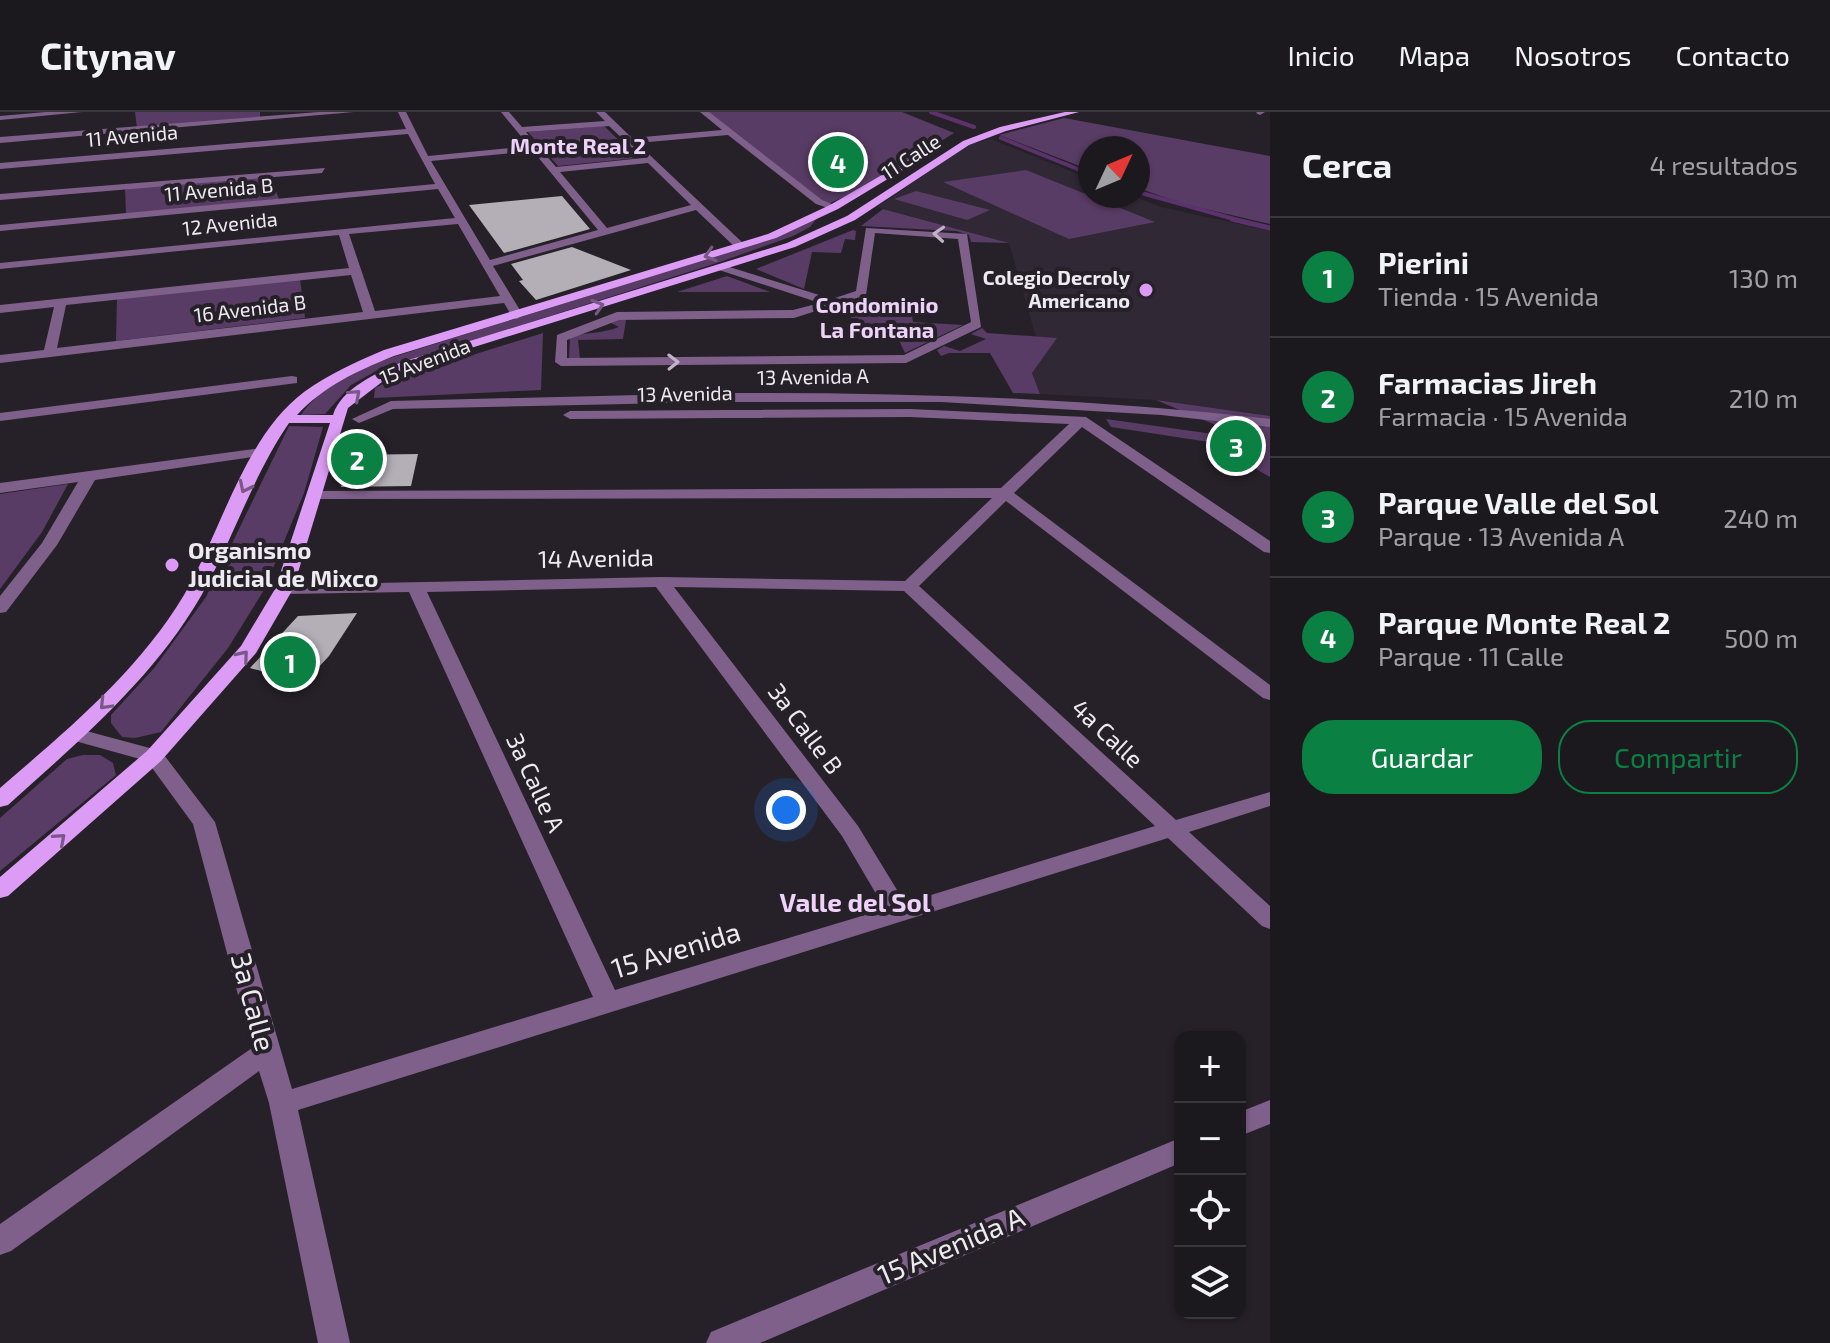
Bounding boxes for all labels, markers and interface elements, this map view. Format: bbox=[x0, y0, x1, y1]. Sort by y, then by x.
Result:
text: Citynav bbox=[40, 32, 176, 78]
text: Inicio bbox=[1288, 38, 1355, 72]
text: Mapa bbox=[1399, 38, 1470, 72]
text: Nosotros bbox=[1514, 38, 1632, 72]
text: Contacto bbox=[1676, 38, 1790, 72]
street label: 11 Avenida bbox=[85, 119, 179, 151]
street label: 11 Calle bbox=[876, 128, 944, 184]
district label: Monte Real 2 bbox=[510, 132, 646, 158]
pin: 4 bbox=[812, 132, 864, 192]
north arrow bbox=[1078, 136, 1150, 208]
text: Cerca bbox=[1302, 144, 1392, 185]
text: 4 resultados bbox=[1650, 149, 1798, 180]
street label: 11 Avenida B bbox=[164, 172, 274, 206]
street label: 12 Avenida bbox=[181, 206, 279, 240]
one-way arrow bbox=[932, 226, 945, 243]
text: Pierini bbox=[1378, 244, 1469, 280]
one-way arrow bbox=[703, 246, 717, 262]
text: 1 bbox=[1322, 262, 1334, 293]
text: 130 m bbox=[1729, 262, 1798, 293]
place label: Colegio Decroly Americano bbox=[983, 265, 1131, 312]
text: Tienda · 15 Avenida bbox=[1378, 280, 1599, 311]
marker: Colegio Decroly Americano bbox=[1137, 281, 1155, 299]
street label: 16 Avenida B bbox=[193, 289, 307, 327]
district label: Condominio La Fontana bbox=[816, 291, 939, 342]
one-way arrow bbox=[590, 299, 604, 315]
street label: 15 Avenida bbox=[376, 333, 473, 389]
one-way arrow bbox=[667, 353, 680, 371]
street label: 13 Avenida A bbox=[757, 363, 870, 389]
text: Farmacias Jireh bbox=[1378, 364, 1597, 400]
street label: 13 Avenida bbox=[637, 380, 733, 406]
text: 2 bbox=[1320, 382, 1336, 413]
text: 210 m bbox=[1729, 382, 1798, 413]
one-way arrow bbox=[346, 390, 361, 404]
text: Farmacia · 15 Avenida bbox=[1378, 400, 1628, 431]
pin: 3 bbox=[1210, 416, 1262, 476]
pin: 2 bbox=[331, 429, 383, 489]
one-way arrow bbox=[239, 479, 254, 494]
text: Parque Valle del Sol bbox=[1378, 484, 1659, 520]
text: 3 bbox=[1321, 502, 1335, 533]
text: 240 m bbox=[1723, 502, 1798, 533]
text: Parque · 13 Avenida A bbox=[1378, 520, 1624, 551]
place label: Organismo Judicial de Mixco bbox=[188, 535, 378, 592]
street label: 14 Avenida bbox=[538, 542, 654, 573]
marker: Organismo Judicial de Mixco bbox=[163, 556, 181, 574]
text: Parque Monte Real 2 bbox=[1378, 604, 1670, 640]
text: 4 bbox=[1320, 622, 1336, 653]
text: 500 m bbox=[1724, 622, 1798, 653]
pin: 1 bbox=[264, 632, 316, 692]
text: Parque · 11 Calle bbox=[1378, 640, 1564, 671]
one-way arrow bbox=[233, 650, 247, 665]
street label: 3a Calle B bbox=[763, 677, 850, 779]
street label: 4a Calle bbox=[1066, 693, 1150, 773]
one-way arrow bbox=[99, 695, 114, 709]
button: Guardar bbox=[1302, 720, 1542, 794]
button: Compartir bbox=[1558, 720, 1798, 794]
street label: 3a Calle A bbox=[501, 728, 572, 836]
your location bbox=[766, 790, 806, 830]
one-way arrow bbox=[50, 835, 65, 849]
district label: Valle del Sol bbox=[780, 886, 931, 917]
street label: 15 Avenida bbox=[607, 913, 744, 985]
street label: 3a Calle bbox=[225, 949, 283, 1055]
map controls bbox=[1174, 1031, 1246, 1319]
button: + bbox=[1174, 1031, 1246, 1103]
button: − bbox=[1174, 1103, 1246, 1175]
button: locate bbox=[1174, 1175, 1246, 1247]
street label: 15 Avenida A bbox=[872, 1199, 1030, 1291]
button: layers bbox=[1174, 1247, 1246, 1319]

